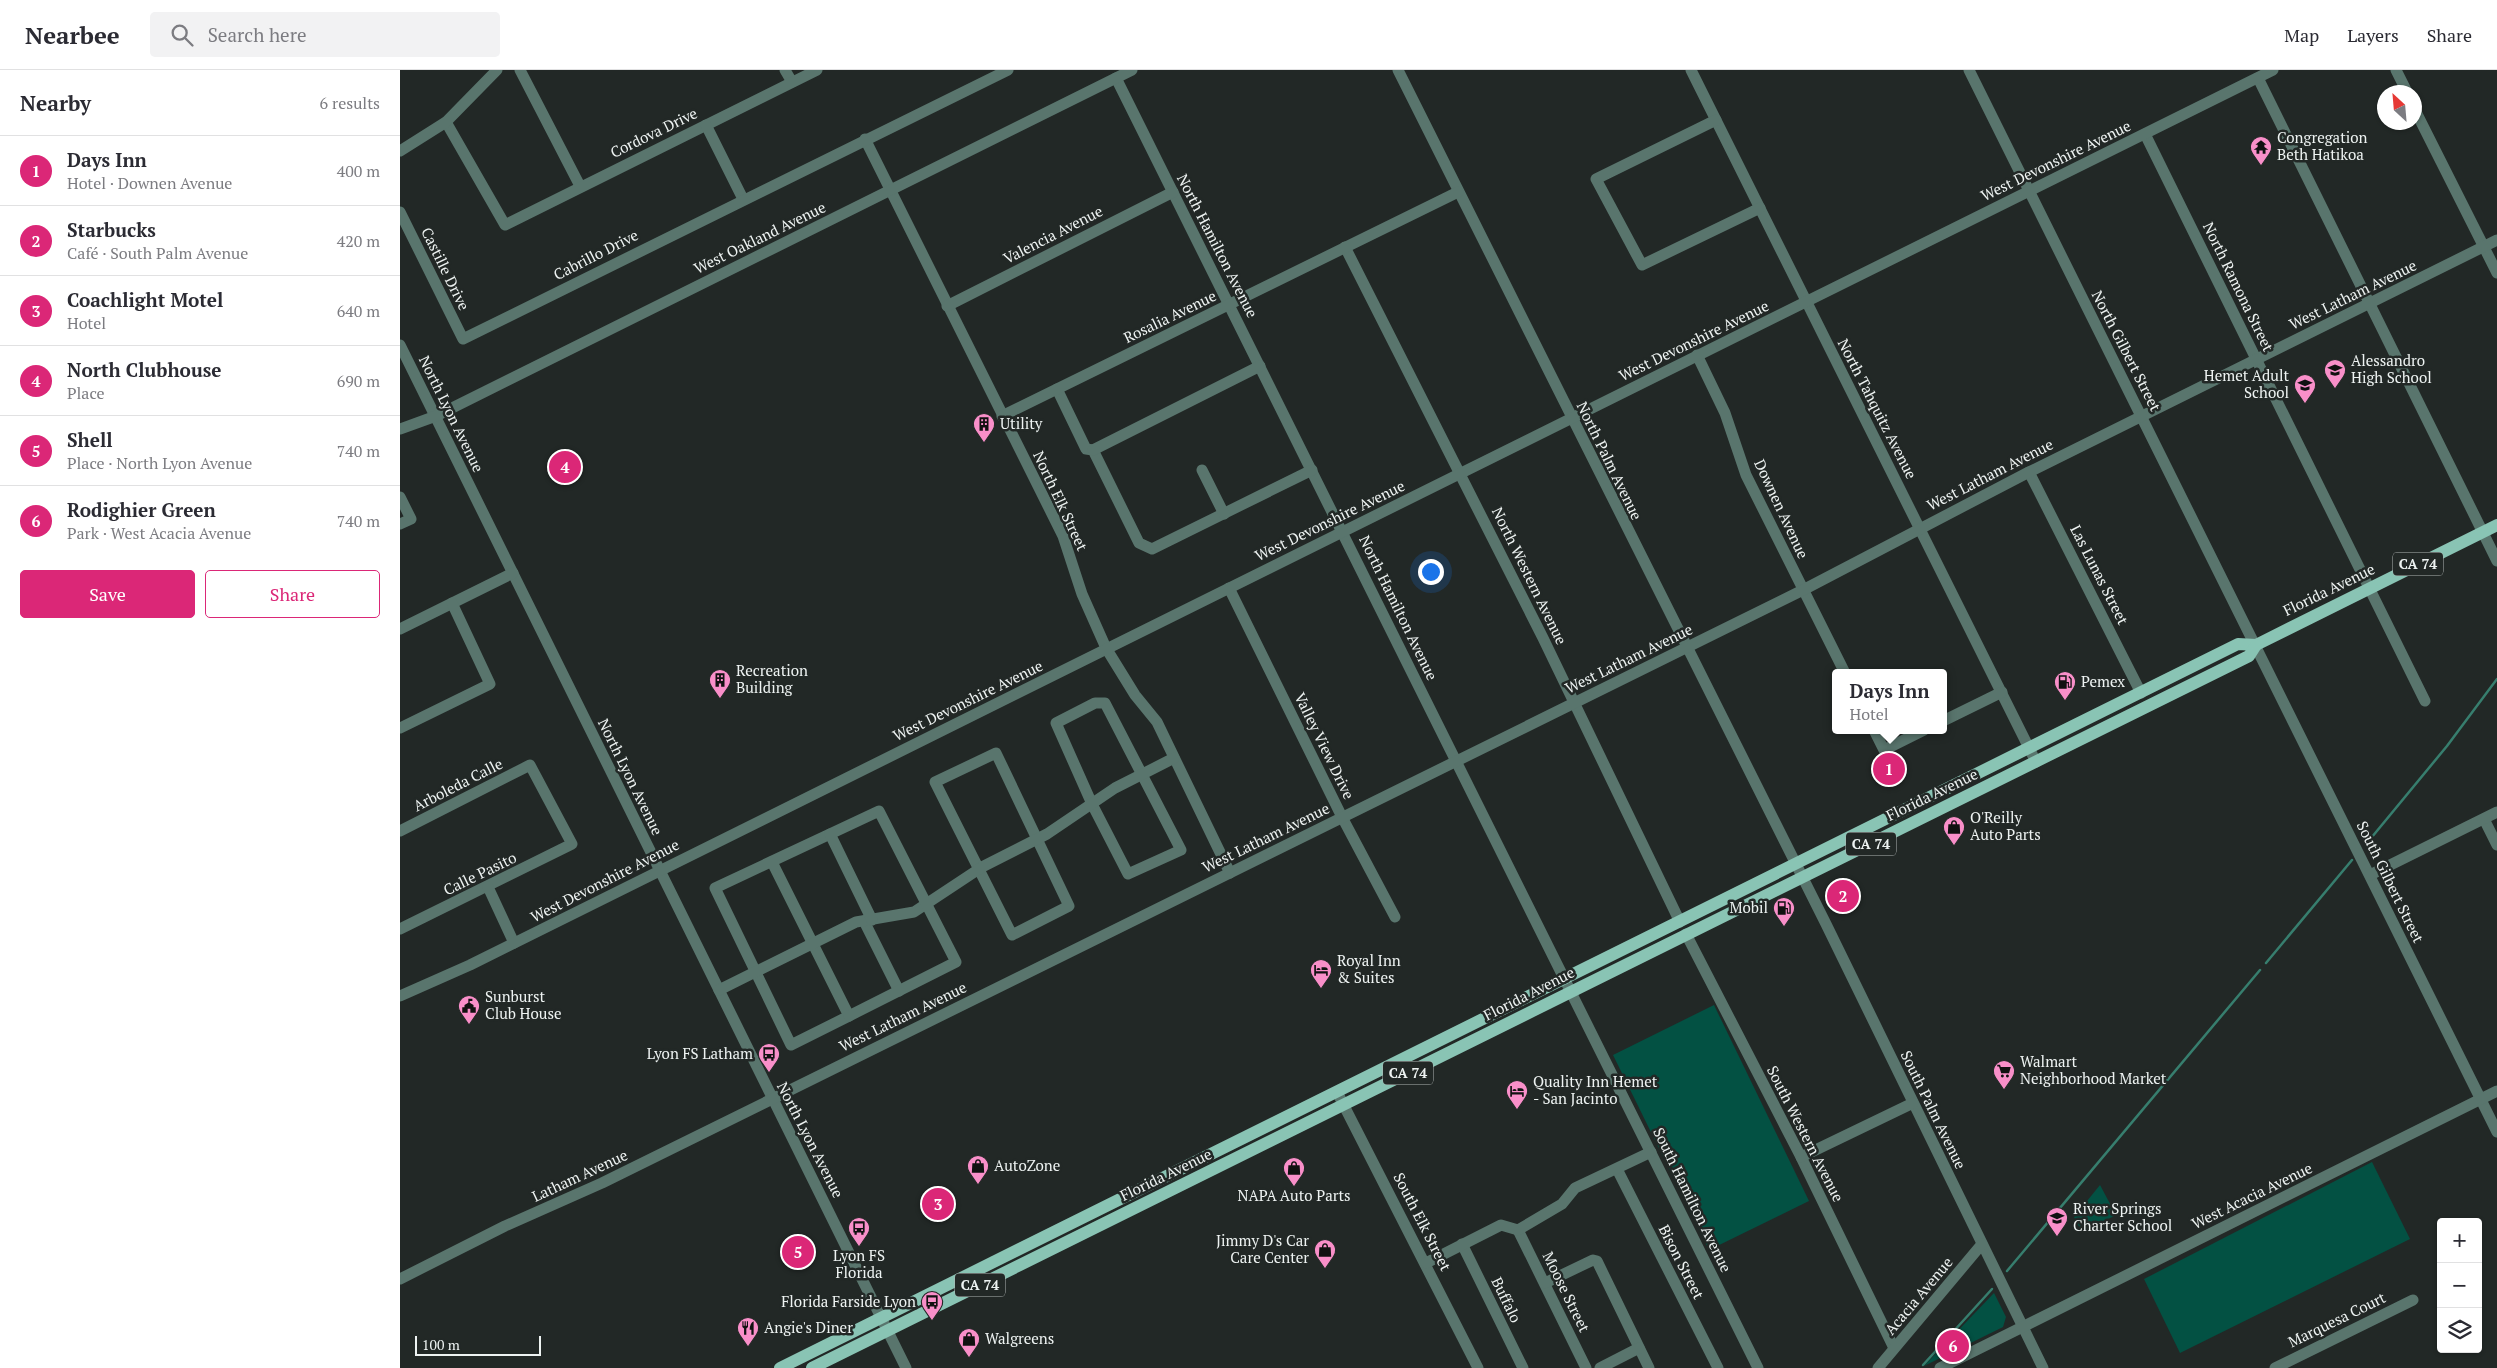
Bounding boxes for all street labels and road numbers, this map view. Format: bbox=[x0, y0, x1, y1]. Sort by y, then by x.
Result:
street label: Cordova Drive bbox=[607, 102, 700, 162]
street label: West Devonshire Avenue bbox=[1977, 115, 2134, 205]
street label: North Hamilton Avenue bbox=[1173, 170, 1263, 321]
street label: West Oakland Avenue bbox=[690, 196, 829, 278]
street label: Valencia Avenue bbox=[999, 200, 1106, 268]
street label: North Ramona Street bbox=[2199, 219, 2279, 355]
street label: Castille Drive bbox=[417, 224, 475, 313]
street label: Cabrillo Drive bbox=[550, 224, 641, 284]
street label: West Latham Avenue bbox=[2286, 255, 2420, 334]
street label: Rosalia Avenue bbox=[1120, 285, 1219, 347]
street label: North Gilbert Street bbox=[2088, 287, 2166, 415]
street label: West Devonshire Avenue bbox=[1615, 295, 1772, 385]
street label: North Tahquitz Avenue bbox=[1834, 335, 1922, 482]
street label: North Lyon Avenue bbox=[415, 352, 489, 475]
street label: North Palm Avenue bbox=[1573, 398, 1647, 523]
street label: West Latham Avenue bbox=[1923, 434, 2056, 515]
street label: North Elk Street bbox=[1029, 448, 1093, 554]
street label: Downen Avenue bbox=[1750, 456, 1814, 562]
street label: West Devonshire Avenue bbox=[1251, 475, 1408, 565]
street label: North Western Avenue bbox=[1488, 504, 1572, 648]
street label: Las Lunas Street bbox=[2066, 521, 2134, 628]
street label: North Hamilton Avenue bbox=[1355, 532, 1443, 683]
road number: CA 74 bbox=[2393, 552, 2443, 576]
street label: Florida Avenue bbox=[2279, 558, 2378, 620]
street label: West Latham Avenue bbox=[1562, 619, 1696, 698]
street label: West Devonshire Avenue bbox=[889, 655, 1046, 745]
street label: Valley View Drive bbox=[1290, 689, 1359, 802]
street label: North Lyon Avenue bbox=[594, 715, 668, 838]
street label: Arboleda Calle bbox=[409, 753, 506, 815]
street label: Florida Avenue bbox=[1882, 763, 1981, 825]
street label: West Latham Avenue bbox=[1199, 798, 1333, 877]
street label: South Gilbert Street bbox=[2353, 817, 2429, 946]
road number: CA 74 bbox=[1846, 832, 1896, 856]
street label: West Devonshire Avenue bbox=[527, 834, 682, 926]
street label: Calle Pasito bbox=[440, 847, 519, 899]
street label: Florida Avenue bbox=[1480, 962, 1577, 1025]
street label: West Latham Avenue bbox=[836, 977, 970, 1056]
street label: South Palm Avenue bbox=[1897, 1047, 1971, 1172]
road number: CA 74 bbox=[1383, 1061, 1433, 1084]
street label: South Western Avenue bbox=[1763, 1062, 1849, 1205]
street label: North Lyon Avenue bbox=[773, 1078, 849, 1201]
street label: South Hamilton Avenue bbox=[1649, 1124, 1737, 1275]
street label: Florida Avenue bbox=[1116, 1143, 1215, 1205]
street label: Latham Avenue bbox=[529, 1144, 631, 1206]
street label: West Acacia Avenue bbox=[2188, 1157, 2315, 1233]
street label: South Elk Street bbox=[1390, 1169, 1456, 1274]
street label: Bison Street bbox=[1655, 1221, 1709, 1303]
street label: Moose Street bbox=[1539, 1248, 1595, 1336]
street label: Acacia Avenue bbox=[1880, 1252, 1957, 1338]
street label: Buffalo bbox=[1487, 1273, 1527, 1326]
road number: CA 74 bbox=[955, 1274, 1005, 1296]
street label: Marquesa Court bbox=[2285, 1287, 2389, 1351]

